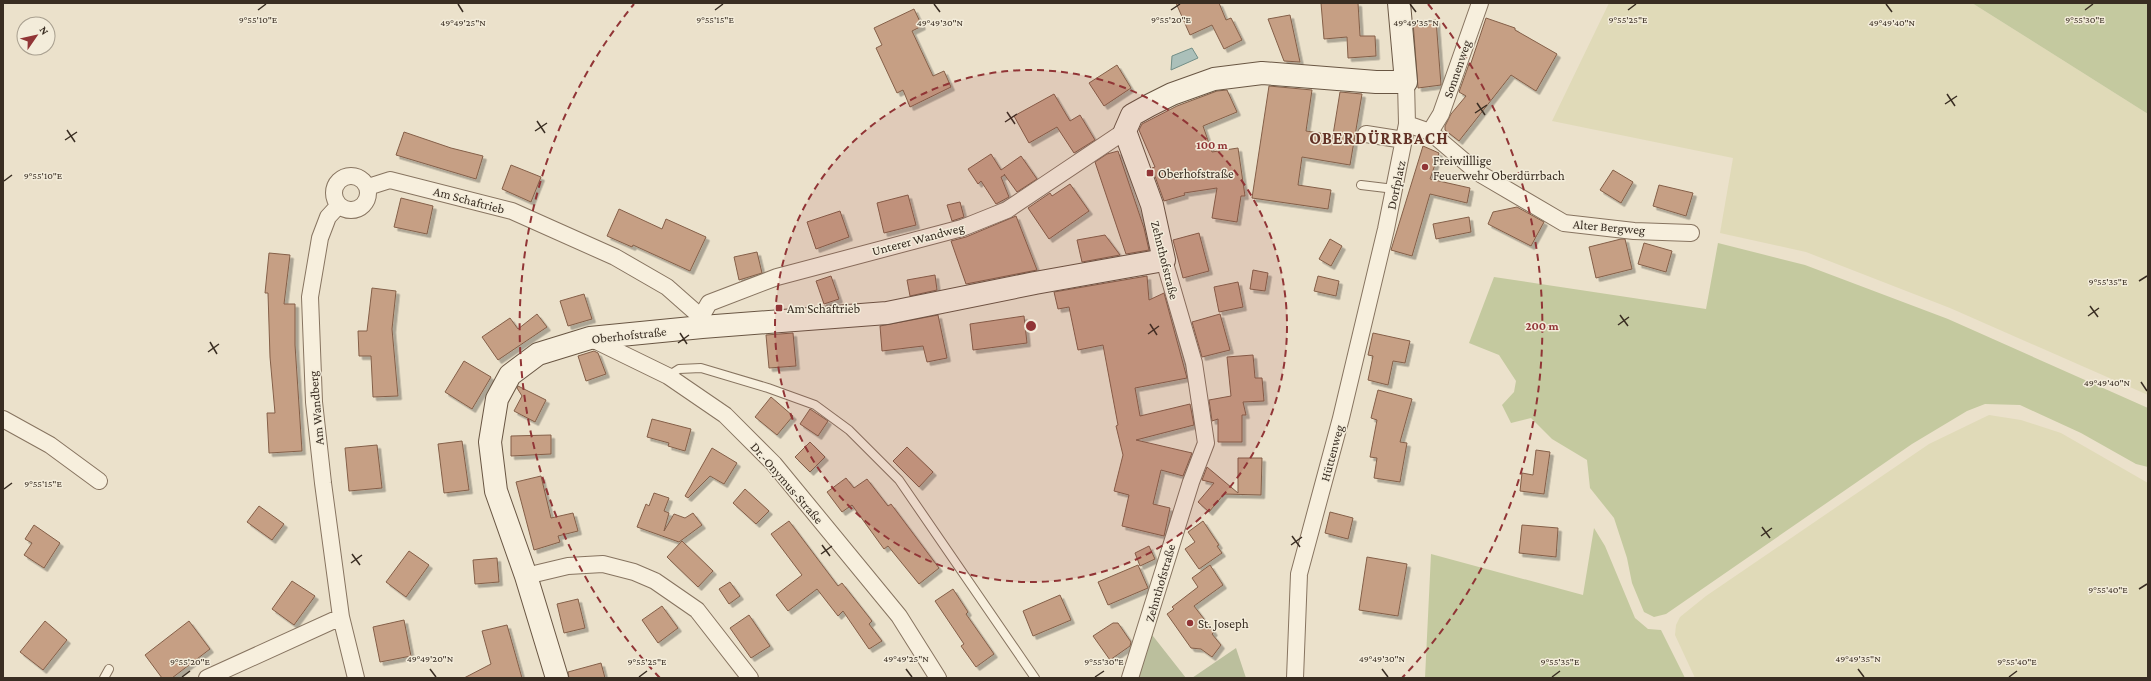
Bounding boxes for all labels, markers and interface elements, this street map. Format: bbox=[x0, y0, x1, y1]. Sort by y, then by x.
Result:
text: 9°55'10"E bbox=[239, 14, 278, 25]
text: 9°55'15"E bbox=[696, 14, 734, 25]
text: 9°55'20"E bbox=[1151, 14, 1191, 25]
text: 9°55'25"E bbox=[1609, 14, 1648, 25]
text: 9°55'30"E bbox=[2065, 14, 2105, 25]
north arrow bbox=[16, 16, 56, 56]
text: 49°49'25"N bbox=[440, 17, 486, 28]
text: 49°49'30"N bbox=[917, 17, 964, 28]
text: 49°49'35"N bbox=[1393, 17, 1439, 28]
text: 49°49'40"N bbox=[1869, 17, 1916, 28]
text: N bbox=[37, 24, 52, 37]
street label: Sonnenweg bbox=[1440, 37, 1474, 100]
district label: OBERDÜRRBACH bbox=[1309, 129, 1449, 148]
text: 100 m bbox=[1196, 138, 1229, 152]
place label: Freiwilllige Feuerwehr Oberdürrbach bbox=[1433, 153, 1565, 183]
street label: Dorfplatz bbox=[1384, 159, 1409, 211]
marker: Freiwilllige Feuerwehr Oberdürrbach bbox=[1420, 162, 1430, 172]
place label: Oberhofstraße bbox=[1158, 166, 1234, 181]
marker: Oberhofstraße bbox=[1145, 168, 1155, 178]
text: 9°55'10"E bbox=[24, 170, 63, 181]
street label: Am Schaftrieb bbox=[432, 183, 507, 217]
street label: Alter Bergweg bbox=[1572, 216, 1647, 238]
street label: Unterer Wandweg bbox=[870, 219, 967, 259]
street label: Zehnthofstraße bbox=[1148, 219, 1182, 301]
text: 9°55'35"E bbox=[2089, 276, 2128, 287]
place label: Am Schaftrieb bbox=[787, 301, 861, 316]
marker: Am Schaftrieb bbox=[774, 303, 784, 313]
centre of rings bbox=[1024, 319, 1038, 333]
text: 200 m bbox=[1525, 319, 1559, 333]
street label: Oberhofstraße bbox=[591, 324, 668, 346]
street label: Am Wandberg bbox=[305, 370, 327, 446]
text: 49°49'40"N bbox=[2084, 377, 2131, 388]
street label: Hüttenweg bbox=[1317, 422, 1347, 483]
street label: Dr.-Onymus-Straße bbox=[748, 439, 827, 527]
text: 9°55'15"E bbox=[24, 478, 62, 489]
street label: Zehnthofstraße bbox=[1142, 542, 1178, 624]
text: 9°55'40"E bbox=[2088, 584, 2128, 595]
place label: St. Joseph bbox=[1198, 616, 1249, 631]
marker: St. Joseph bbox=[1185, 618, 1195, 628]
text: 49°49'20"N bbox=[407, 653, 454, 664]
text: 49°49'25"N bbox=[883, 653, 929, 664]
text: 49°49'30"N bbox=[1359, 653, 1406, 664]
text: 49°49'35"N bbox=[1835, 653, 1881, 664]
text: 9°55'20"E bbox=[170, 656, 210, 667]
text: 9°55'25"E bbox=[628, 656, 667, 667]
text: 9°55'30"E bbox=[1084, 656, 1124, 667]
text: 9°55'35"E bbox=[1541, 656, 1580, 667]
text: 9°55'40"E bbox=[1997, 656, 2037, 667]

